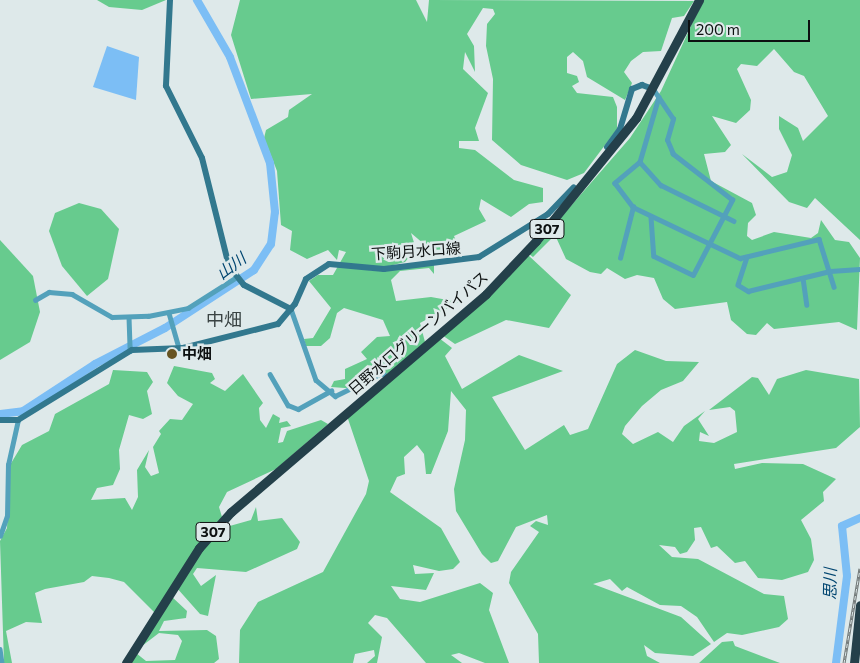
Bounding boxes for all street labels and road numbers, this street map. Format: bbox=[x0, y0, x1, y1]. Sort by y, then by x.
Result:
road number: 307 bbox=[528, 218, 566, 240]
street label: 下駒月水口線 bbox=[370, 239, 462, 263]
street label: 日野水口グリーンバイパス bbox=[344, 267, 492, 399]
road number: 307 bbox=[194, 520, 232, 544]

